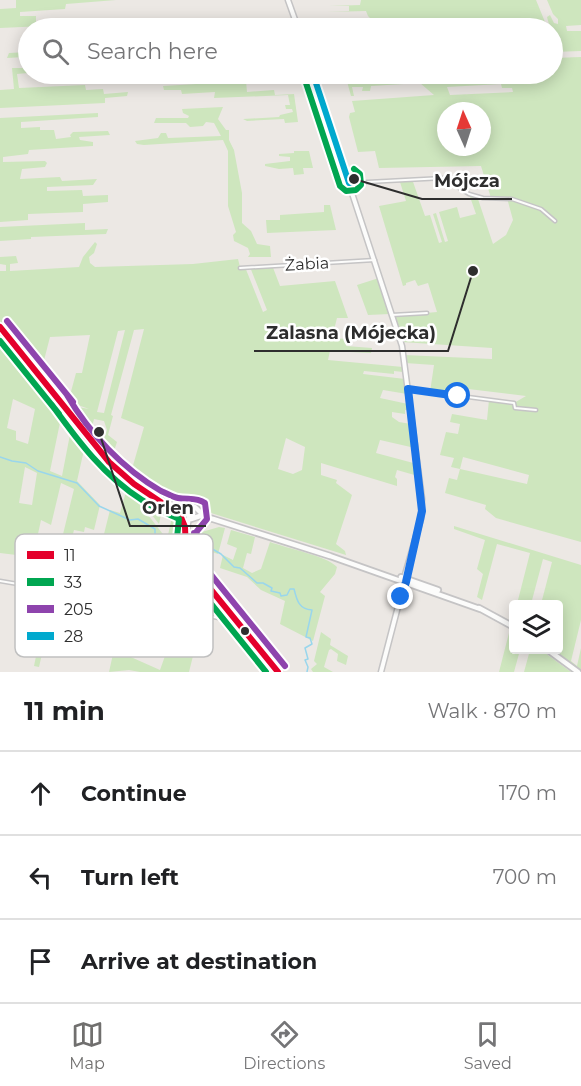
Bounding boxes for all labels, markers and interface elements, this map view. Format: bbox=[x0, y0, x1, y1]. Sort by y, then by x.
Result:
search box bbox=[18, 18, 563, 84]
icon: search bbox=[39, 35, 72, 68]
text: Search here bbox=[87, 38, 218, 65]
north arrow bbox=[437, 102, 491, 156]
callout: Mójcza bbox=[422, 163, 512, 199]
text: Mójcza bbox=[434, 170, 500, 192]
street label: Żabia bbox=[284, 253, 330, 275]
callout: Zalasna (Mójecka) bbox=[254, 315, 448, 351]
text: Zalasna (Mójecka) bbox=[266, 322, 436, 344]
route start bbox=[444, 382, 470, 408]
callout: Orlen bbox=[130, 490, 206, 526]
text: Orlen bbox=[142, 497, 194, 519]
legend bbox=[15, 534, 213, 657]
text: 11 bbox=[64, 546, 76, 565]
text: 33 bbox=[64, 573, 82, 592]
route end bbox=[387, 583, 413, 609]
text: 205 bbox=[64, 600, 93, 619]
map controls bbox=[509, 600, 563, 654]
button: layers bbox=[509, 600, 563, 654]
unlabelled marker bbox=[239, 625, 251, 637]
text: 28 bbox=[64, 627, 83, 646]
text: 11 min bbox=[24, 695, 105, 727]
text: Walk · 870 m bbox=[427, 699, 557, 723]
icon: ahead bbox=[24, 777, 57, 810]
text: Continue bbox=[81, 780, 187, 807]
text: 170 m bbox=[499, 781, 557, 805]
icon: left bbox=[24, 861, 57, 894]
text: Turn left bbox=[81, 864, 179, 891]
text: 700 m bbox=[493, 865, 557, 889]
icon: arrive bbox=[24, 945, 57, 978]
text: Arrive at destination bbox=[81, 948, 317, 975]
tab: Map bbox=[69, 1018, 105, 1073]
tab: Directions bbox=[243, 1018, 325, 1073]
tab: Saved bbox=[464, 1018, 512, 1073]

